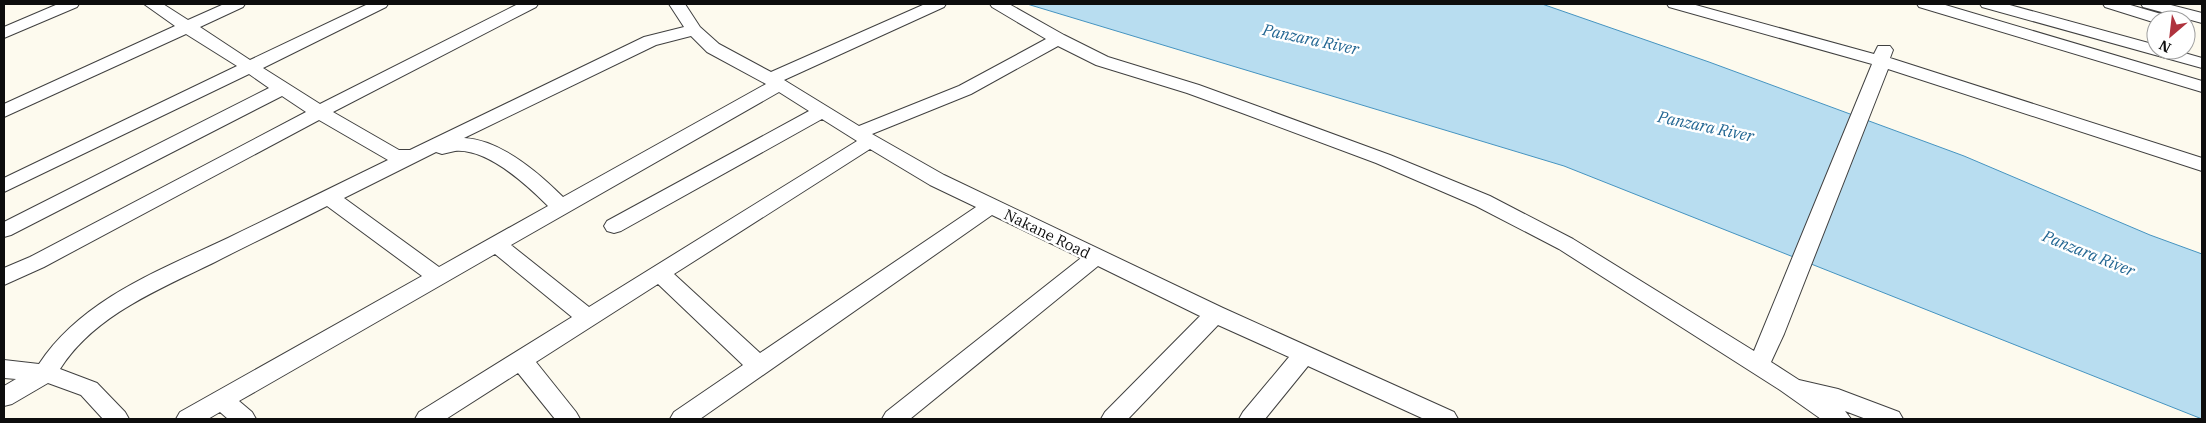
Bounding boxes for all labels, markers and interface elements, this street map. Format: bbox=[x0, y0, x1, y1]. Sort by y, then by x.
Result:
north arrow bbox=[2146, 10, 2196, 60]
water label: Panzara River bbox=[1260, 19, 1362, 59]
text: N bbox=[2156, 36, 2174, 57]
water label: Panzara River bbox=[1655, 106, 1757, 146]
street label: Nakane Road bbox=[1001, 204, 1093, 263]
water label: Panzara River bbox=[2039, 225, 2139, 281]

